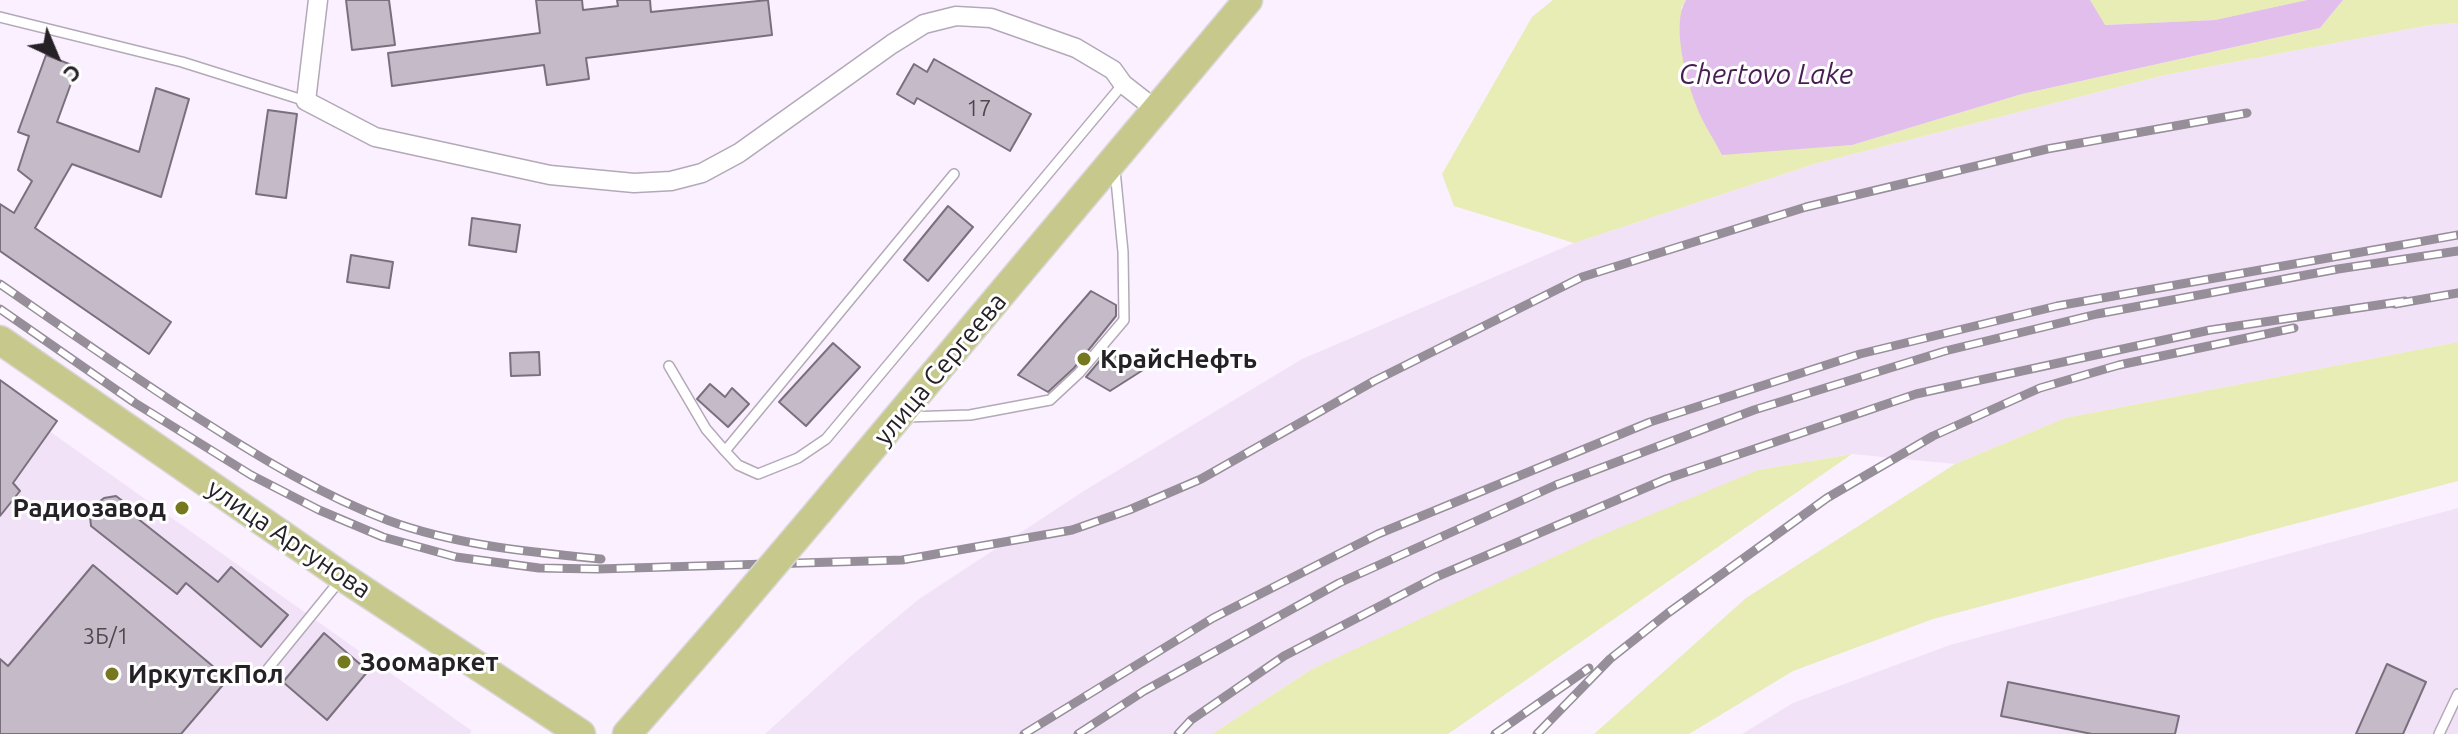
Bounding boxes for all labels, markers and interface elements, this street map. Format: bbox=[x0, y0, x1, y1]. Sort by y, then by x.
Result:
north arrow bbox=[16, 16, 96, 96]
water label: Chertovo Lake bbox=[1679, 58, 1853, 92]
text: С bbox=[59, 60, 87, 87]
house number: 17 bbox=[967, 96, 991, 122]
street label: улица Сергеева bbox=[867, 286, 1013, 452]
place label: КрайсНефть bbox=[1100, 343, 1257, 375]
marker: КрайсНефть bbox=[1075, 350, 1093, 368]
street label: улица Аргунова bbox=[201, 473, 377, 605]
place label: Радиозавод bbox=[13, 492, 166, 524]
marker: Радиозавод bbox=[173, 499, 191, 517]
house number: 3Б/1 bbox=[83, 624, 129, 650]
place label: Зоомаркет bbox=[360, 646, 499, 678]
marker: Зоомаркет bbox=[335, 653, 353, 671]
place label: ИркутскПол bbox=[128, 658, 284, 690]
marker: ИркутскПол bbox=[103, 665, 121, 683]

